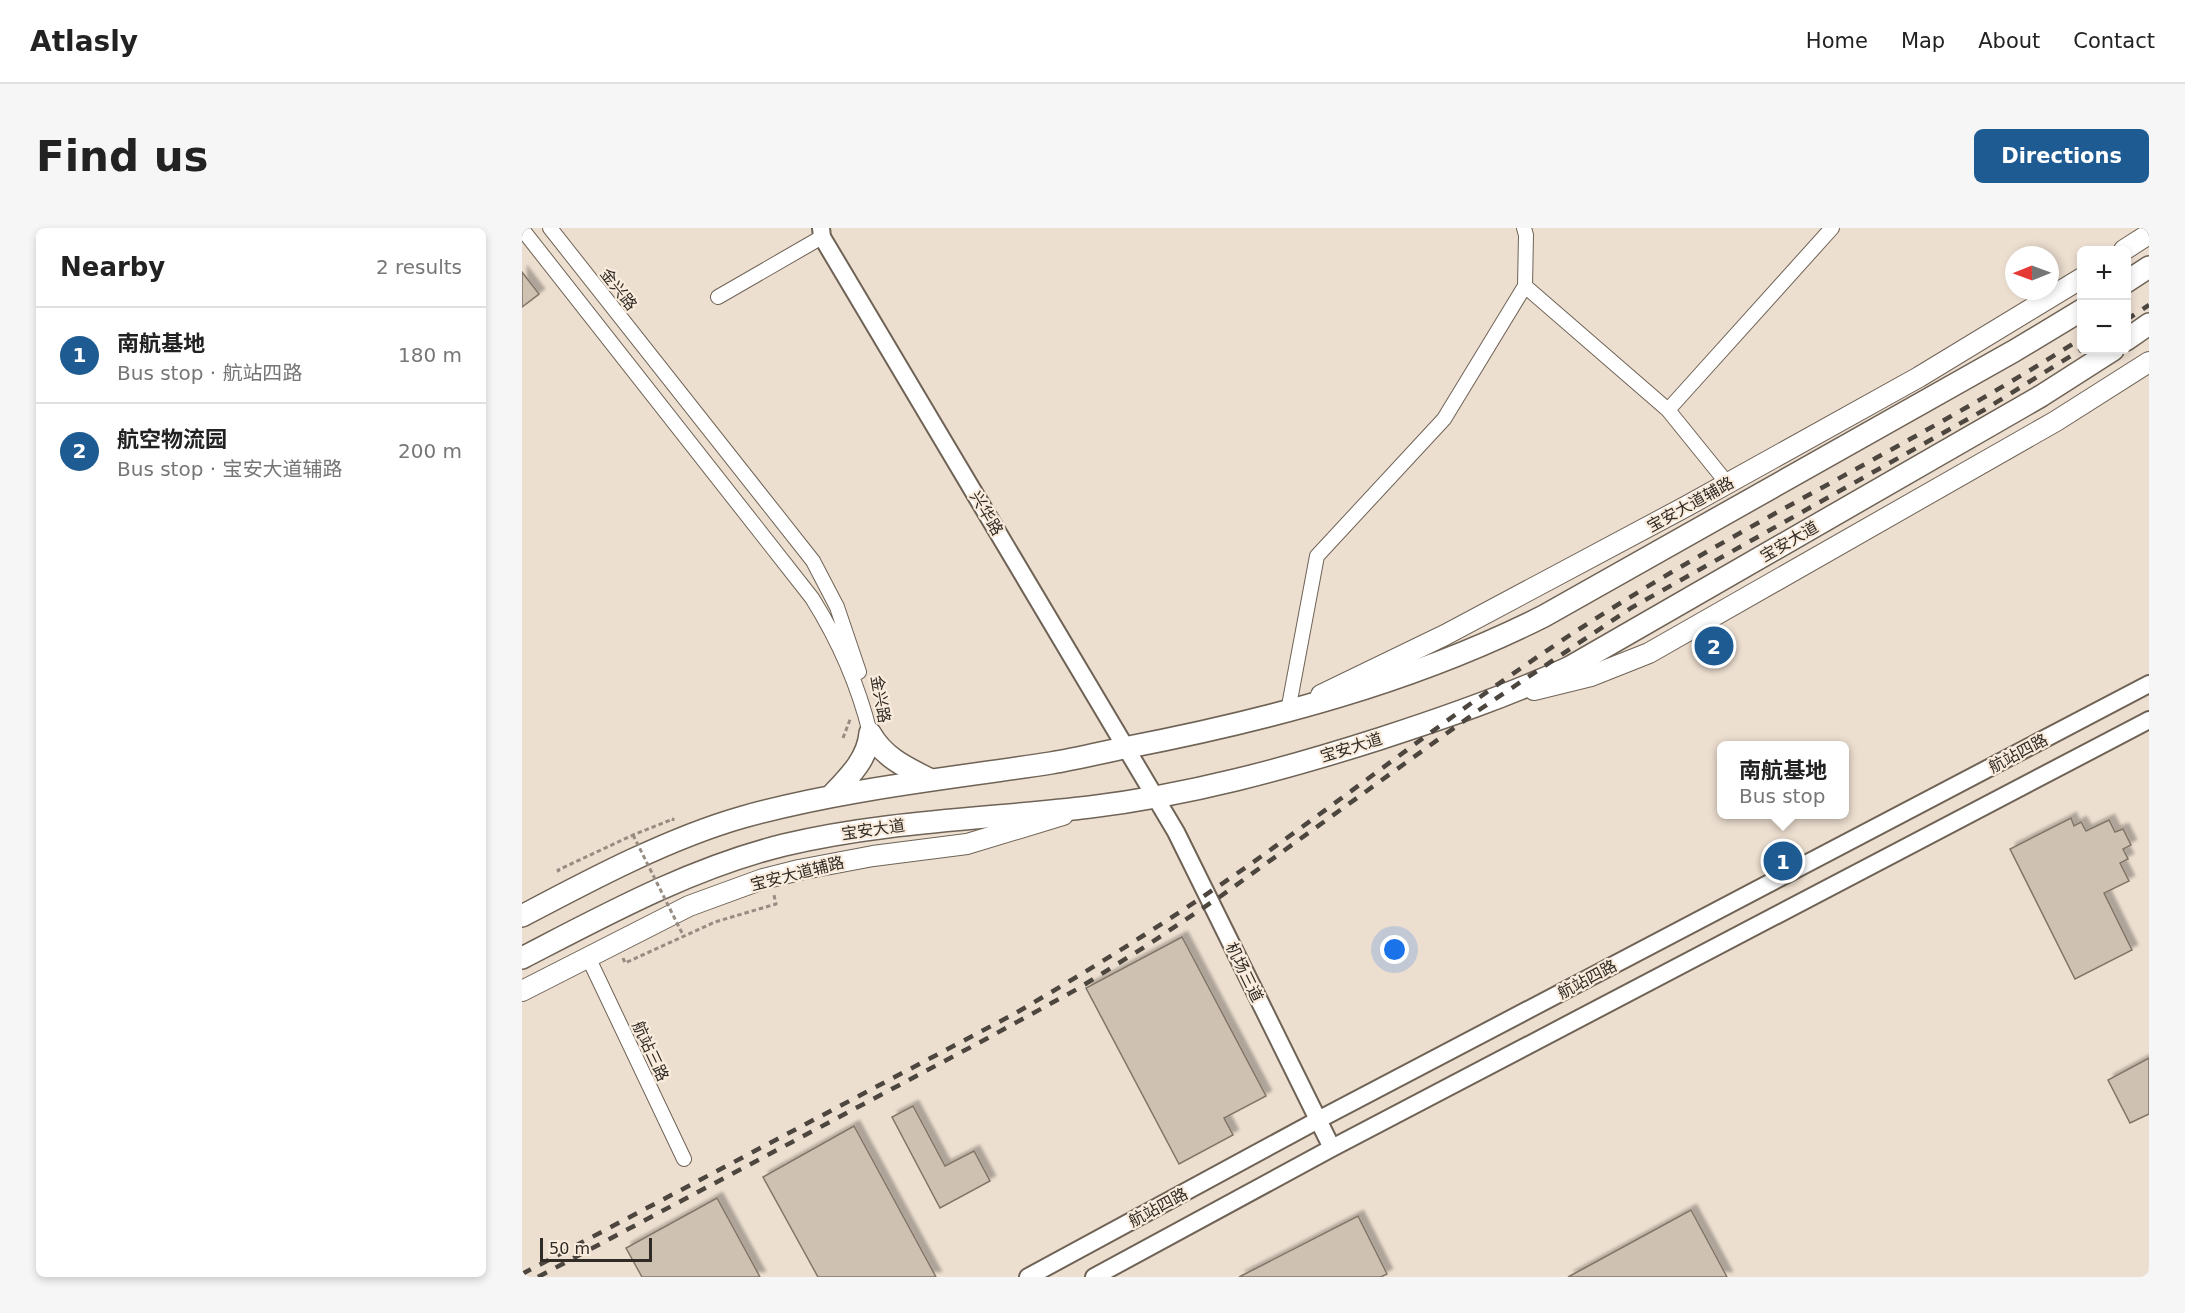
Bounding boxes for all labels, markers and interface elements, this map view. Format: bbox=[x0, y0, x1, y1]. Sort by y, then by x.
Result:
text: Atlasly bbox=[30, 25, 138, 58]
text: Home bbox=[1806, 29, 1868, 53]
text: Map bbox=[1901, 29, 1945, 53]
text: About bbox=[1978, 29, 2040, 53]
text: Contact bbox=[2073, 29, 2155, 53]
button: Directions bbox=[1974, 129, 2149, 183]
text: Find us bbox=[36, 132, 209, 181]
north arrow bbox=[2005, 246, 2059, 300]
map controls bbox=[2077, 246, 2131, 354]
button: + bbox=[2077, 246, 2131, 300]
text: Nearby bbox=[60, 252, 165, 282]
text: 2 results bbox=[376, 255, 462, 279]
street label: 金兴路 bbox=[596, 265, 641, 314]
button: − bbox=[2077, 300, 2131, 354]
text: 南航基地 bbox=[117, 331, 205, 356]
text: 1 bbox=[73, 343, 86, 367]
text: 180 m bbox=[398, 343, 462, 367]
text: Bus stop · 航站四路 bbox=[117, 361, 302, 385]
text: 航空物流园 bbox=[117, 427, 227, 452]
text: 2 bbox=[73, 439, 86, 463]
text: 200 m bbox=[398, 439, 462, 463]
text: Bus stop · 宝安大道辅路 bbox=[117, 457, 342, 481]
street label: 宝安大道辅路 bbox=[1644, 473, 1737, 536]
street label: 兴华路 bbox=[966, 488, 1007, 539]
street label: 宝安大道 bbox=[1757, 517, 1822, 566]
pin: 2 bbox=[1694, 624, 1734, 668]
street label: 金兴路 bbox=[867, 674, 894, 724]
street label: 宝安大道 bbox=[1318, 729, 1385, 766]
street label: 航站四路 bbox=[1986, 730, 2051, 777]
popup bbox=[1717, 741, 1849, 819]
text: 南航基地 bbox=[1739, 758, 1827, 783]
text: Bus stop bbox=[1739, 784, 1825, 808]
street label: 宝安大道 bbox=[840, 816, 906, 843]
pin: 1 bbox=[1764, 838, 1802, 884]
street label: 宝安大道辅路 bbox=[748, 853, 846, 894]
your location bbox=[1380, 935, 1409, 964]
street label: 机场三道 bbox=[1222, 939, 1267, 1005]
street label: 航站四路 bbox=[1555, 956, 1620, 1003]
street label: 航站三路 bbox=[628, 1018, 673, 1084]
street label: 航站四路 bbox=[1126, 1184, 1191, 1231]
scale bar bbox=[540, 1235, 652, 1262]
text: 50 m bbox=[549, 1239, 590, 1258]

